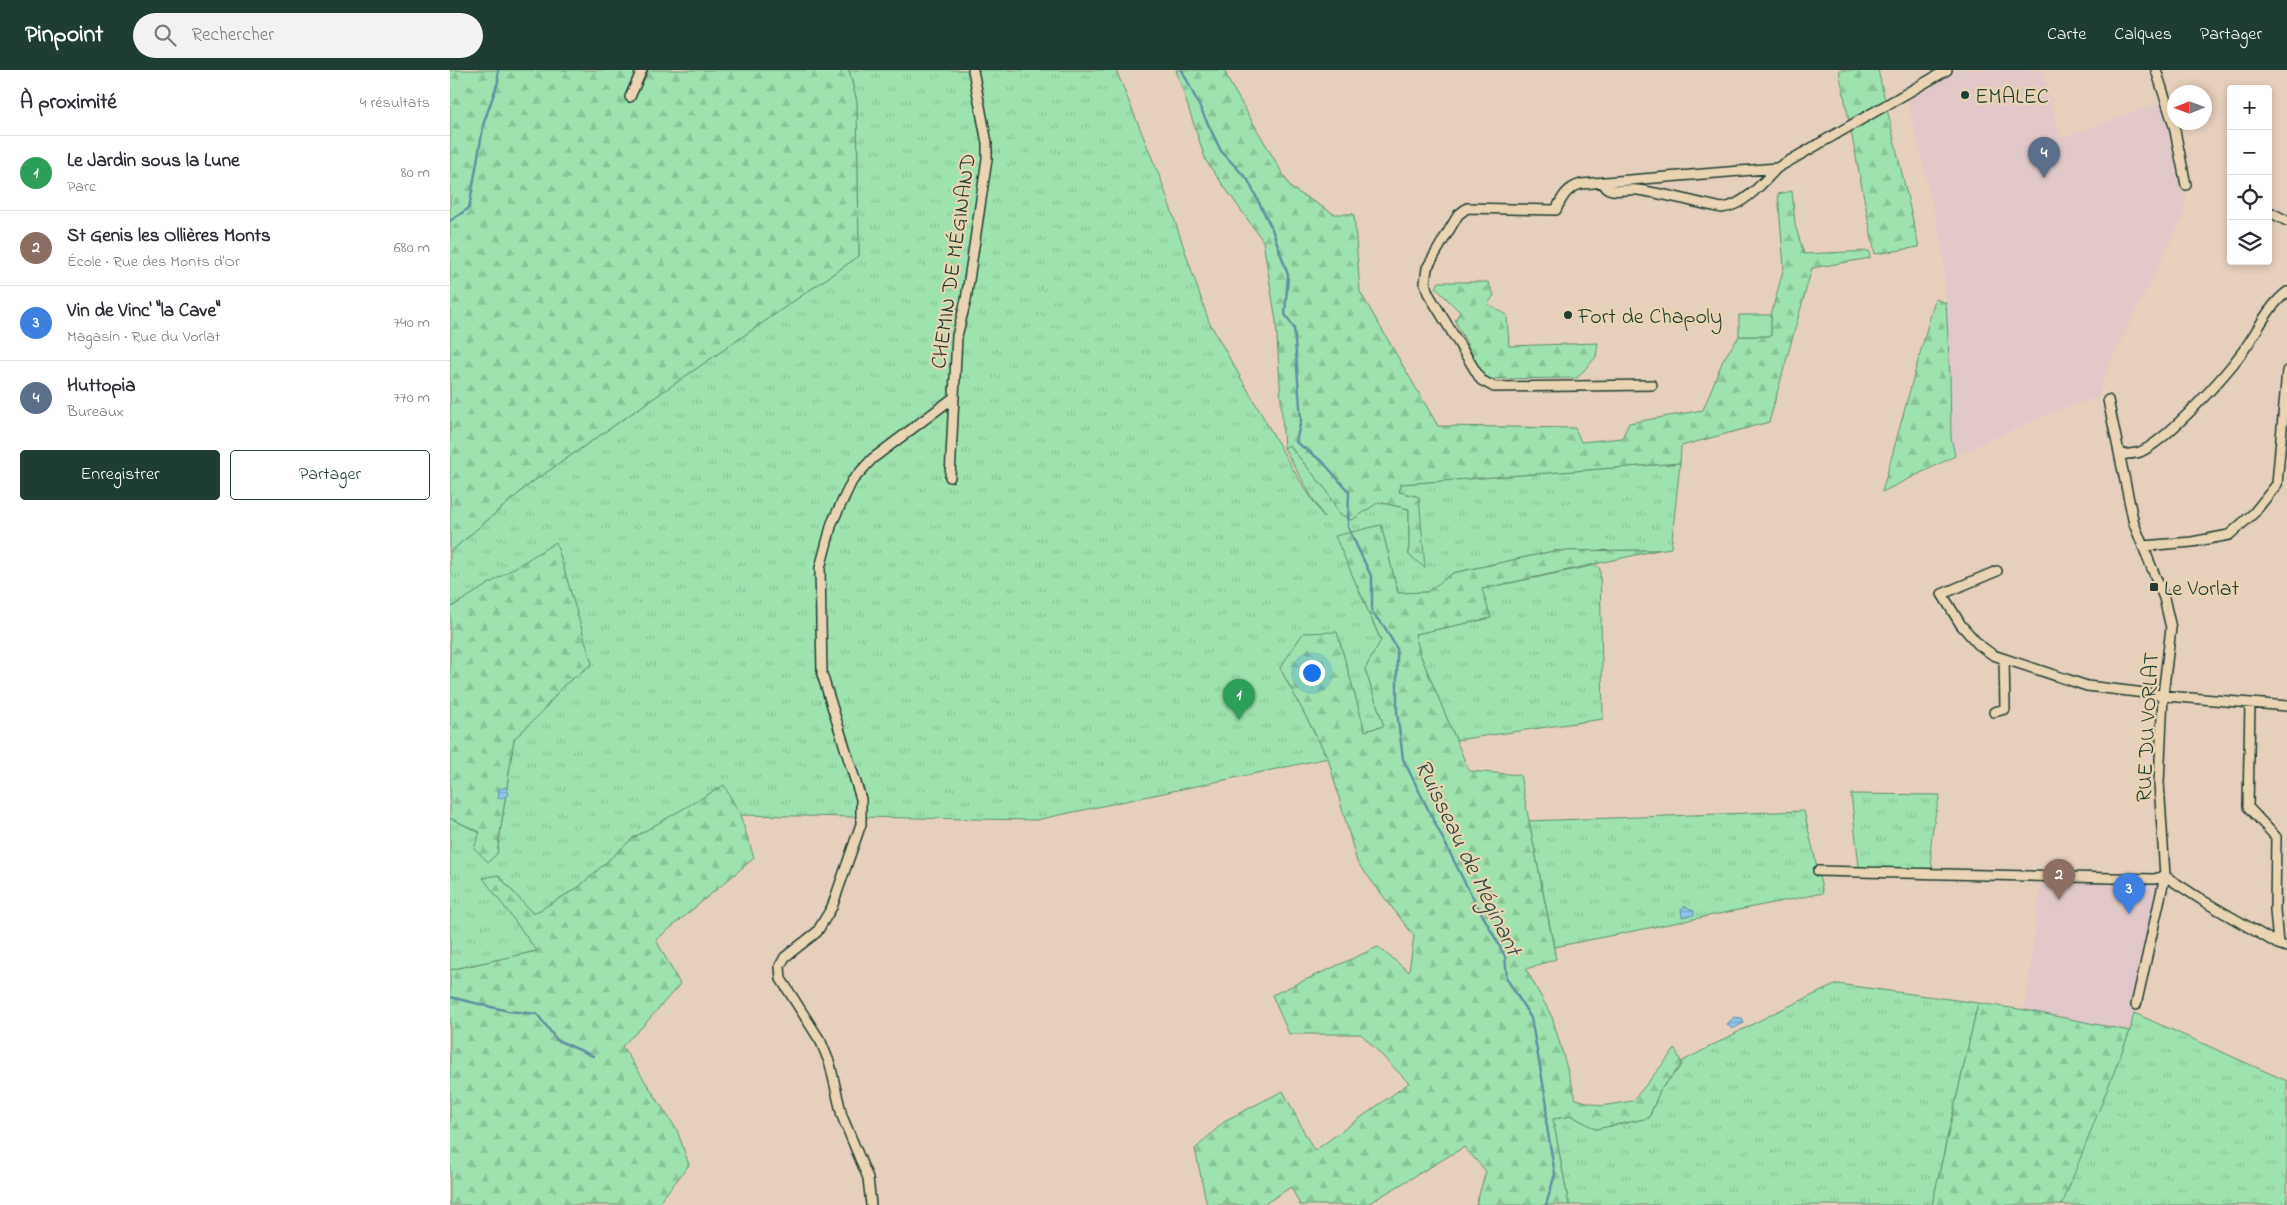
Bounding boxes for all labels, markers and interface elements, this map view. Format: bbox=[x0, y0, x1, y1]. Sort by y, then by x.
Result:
search box bbox=[133, 13, 483, 58]
text: Pinpoint bbox=[25, 18, 103, 53]
icon: search bbox=[151, 21, 179, 49]
text: Rechercher bbox=[191, 22, 274, 49]
text: Carte bbox=[2047, 22, 2086, 48]
text: Calques bbox=[2114, 22, 2172, 48]
text: Partager bbox=[2200, 22, 2262, 48]
place label: EMALEC bbox=[1975, 82, 2049, 114]
north arrow bbox=[2167, 85, 2212, 130]
map controls bbox=[2227, 85, 2272, 265]
button: + bbox=[2227, 85, 2272, 130]
text: À proximité bbox=[20, 88, 117, 118]
marker: EMALEC bbox=[1959, 89, 1971, 101]
text: 4 résultats bbox=[360, 91, 430, 115]
button: − bbox=[2227, 130, 2272, 175]
pin: 4 bbox=[2028, 137, 2060, 178]
text: Le Jardin sous la Lune bbox=[67, 148, 240, 175]
street label: CHEMIN DE MÉGINAND bbox=[924, 152, 986, 371]
text: 1 bbox=[33, 161, 39, 185]
text: 80 m bbox=[401, 161, 430, 185]
text: Parc bbox=[67, 175, 96, 199]
button: locate bbox=[2227, 175, 2272, 220]
button: layers bbox=[2227, 220, 2272, 265]
text: St Genis les Ollières Monts bbox=[67, 223, 271, 250]
text: 2 bbox=[32, 236, 40, 260]
text: 680 m bbox=[394, 236, 430, 260]
text: École · Rue des Monts d'Or bbox=[67, 250, 240, 274]
text: Vin de Vinc' "la Cave" bbox=[67, 298, 220, 325]
place label: Fort de Chapoly bbox=[1577, 302, 1722, 335]
marker: Fort de Chapoly bbox=[1562, 309, 1574, 321]
text: 3 bbox=[33, 311, 39, 335]
text: 740 m bbox=[393, 311, 430, 335]
text: Magasin · Rue du Vorlat bbox=[67, 325, 220, 349]
text: Huttopia bbox=[67, 373, 136, 400]
text: 4 bbox=[33, 386, 39, 410]
text: 770 m bbox=[393, 386, 430, 410]
text: Bureaux bbox=[67, 400, 124, 424]
button: Enregistrer bbox=[20, 450, 220, 500]
button: Partager bbox=[230, 450, 430, 500]
place label: Le Vorlat bbox=[2164, 574, 2240, 606]
marker: Le Vorlat bbox=[2148, 581, 2160, 593]
street label: RUE DU VORLAT bbox=[2129, 651, 2169, 803]
your location bbox=[1299, 660, 1325, 686]
pin: 1 bbox=[1223, 679, 1255, 720]
water label: Ruisseau de Méginant bbox=[1404, 754, 1530, 964]
pin: 2 bbox=[2043, 859, 2075, 900]
pin: 3 bbox=[2113, 873, 2145, 914]

